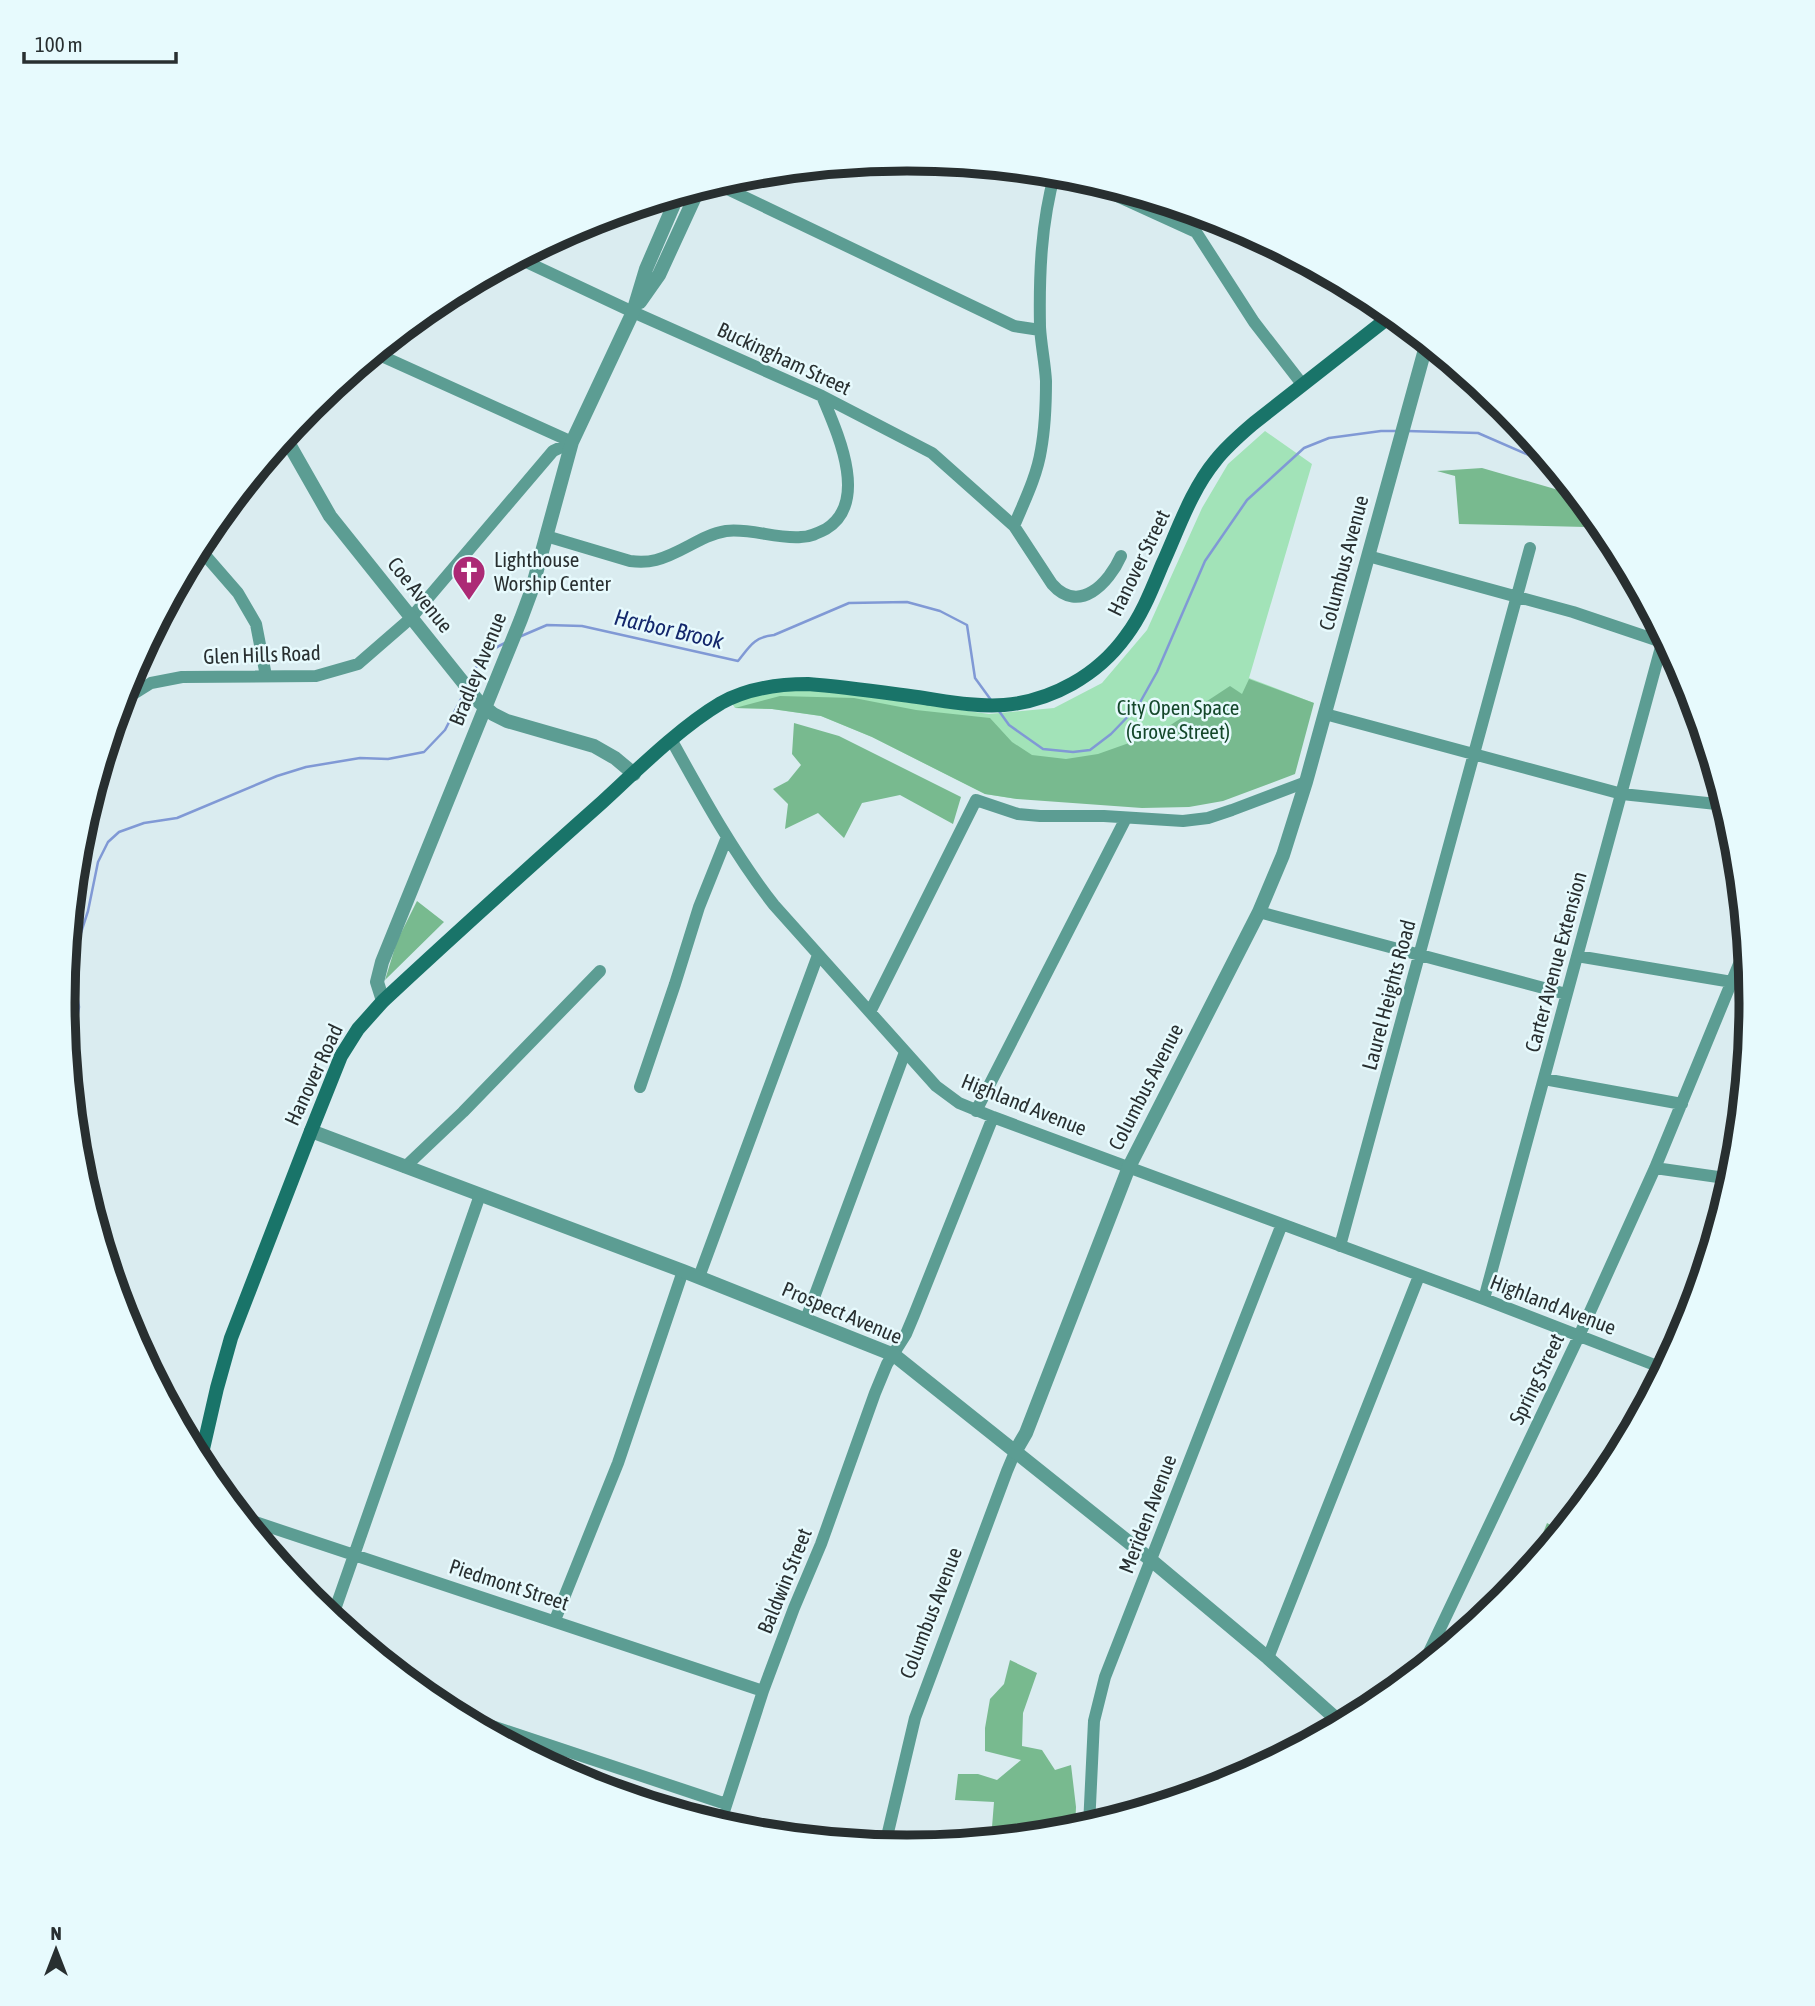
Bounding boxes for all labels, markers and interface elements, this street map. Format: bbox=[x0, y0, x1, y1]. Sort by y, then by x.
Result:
scale bar bbox=[24, 21, 177, 65]
text: 100 m bbox=[35, 32, 83, 56]
street label: Buckingham Street bbox=[714, 317, 855, 400]
street label: Columbus Avenue bbox=[1313, 493, 1373, 633]
street label: Hanover Street bbox=[1102, 506, 1174, 619]
place label: Lighthouse Worship Center bbox=[494, 547, 611, 595]
street label: Coe Avenue bbox=[383, 552, 458, 637]
church icon: Lighthouse Worship Center bbox=[450, 553, 488, 602]
water label: Harbor Brook bbox=[612, 604, 727, 654]
street label: Bradley Avenue bbox=[444, 609, 511, 729]
street label: Glen Hills Road bbox=[203, 640, 321, 668]
park label: City Open Space (Grove Street) bbox=[1117, 695, 1239, 743]
street label: Carter Avenue Extension bbox=[1519, 869, 1591, 1055]
street label: Laurel Heights Road bbox=[1356, 917, 1420, 1072]
street label: Columbus Avenue bbox=[1103, 1019, 1187, 1154]
street label: Hanover Road bbox=[279, 1020, 347, 1129]
street label: Highland Avenue bbox=[958, 1068, 1090, 1140]
street label: Highland Avenue bbox=[1487, 1269, 1620, 1339]
street label: Prospect Avenue bbox=[779, 1276, 906, 1348]
street label: Spring Street bbox=[1504, 1329, 1568, 1428]
street label: Meriden Avenue bbox=[1113, 1451, 1181, 1576]
street label: Baldwin Street bbox=[752, 1524, 816, 1637]
street label: Columbus Avenue bbox=[894, 1544, 966, 1682]
street label: Piedmont Street bbox=[447, 1553, 572, 1615]
north arrow bbox=[21, 1915, 91, 1985]
text: N bbox=[50, 1922, 62, 1944]

